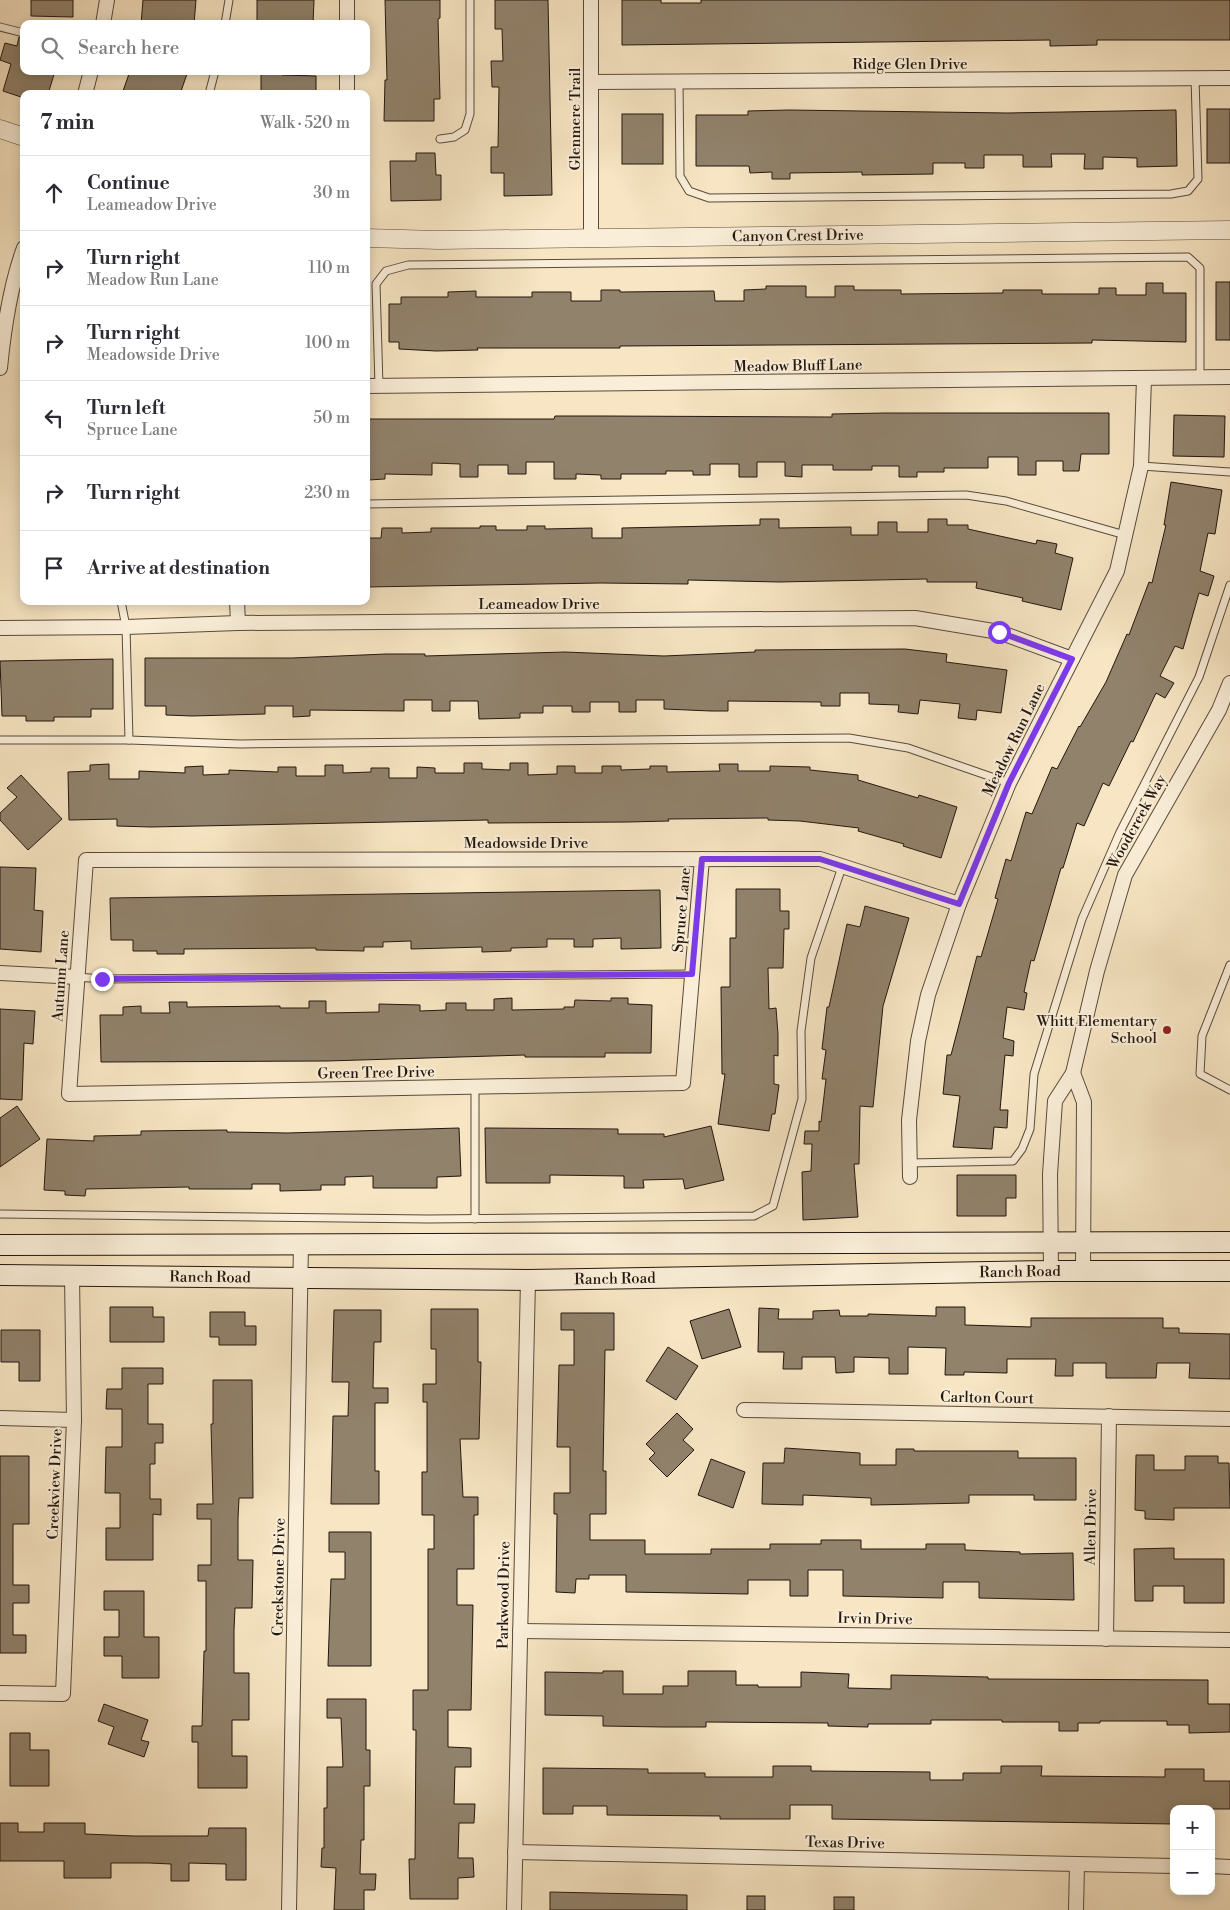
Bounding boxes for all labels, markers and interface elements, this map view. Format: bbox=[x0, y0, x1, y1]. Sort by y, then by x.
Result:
search box bbox=[20, 20, 370, 75]
icon: search bbox=[38, 34, 66, 62]
text: Search here bbox=[78, 36, 179, 60]
street label: Ridge Glen Drive bbox=[852, 55, 968, 74]
street label: Glenmere Trail bbox=[566, 67, 585, 171]
text: 7 min bbox=[40, 110, 94, 136]
text: Walk · 520 m bbox=[260, 113, 350, 133]
text: Continue bbox=[87, 171, 170, 195]
icon: ahead bbox=[40, 179, 68, 207]
text: 30 m bbox=[313, 183, 350, 203]
text: Leameadow Drive bbox=[87, 195, 217, 215]
street label: Canyon Crest Drive bbox=[732, 225, 864, 246]
text: Turn right bbox=[87, 246, 180, 270]
icon: right bbox=[40, 254, 68, 282]
text: 110 m bbox=[308, 258, 350, 278]
text: Meadow Run Lane bbox=[87, 270, 219, 290]
text: Turn right bbox=[87, 321, 180, 345]
icon: right bbox=[40, 329, 68, 357]
text: 100 m bbox=[305, 333, 350, 353]
text: Meadowside Drive bbox=[87, 345, 220, 365]
street label: Meadow Bluff Lane bbox=[733, 355, 863, 377]
text: Turn left bbox=[87, 396, 166, 420]
icon: left bbox=[40, 404, 68, 432]
text: 50 m bbox=[313, 408, 350, 428]
text: Spruce Lane bbox=[87, 420, 178, 440]
icon: right bbox=[40, 479, 68, 507]
text: Turn right bbox=[87, 481, 180, 505]
text: 230 m bbox=[304, 483, 350, 503]
icon: arrive bbox=[40, 554, 68, 582]
text: Arrive at destination bbox=[87, 556, 270, 580]
street label: Leameadow Drive bbox=[478, 595, 600, 614]
route start bbox=[988, 621, 1011, 644]
street label: Meadow Run Lane bbox=[978, 680, 1050, 800]
street label: Woodcreek Way bbox=[1103, 771, 1171, 874]
street label: Meadowside Drive bbox=[464, 834, 588, 853]
street label: Spruce Lane bbox=[669, 867, 695, 953]
street label: Autumn Lane bbox=[48, 930, 74, 1023]
route end bbox=[91, 968, 114, 991]
place label: Whitt Elementary School bbox=[1035, 1012, 1158, 1048]
marker: Whitt Elementary School bbox=[1161, 1024, 1173, 1036]
street label: Green Tree Drive bbox=[317, 1062, 435, 1084]
street label: Ranch Road bbox=[979, 1261, 1061, 1282]
street label: Ranch Road bbox=[169, 1267, 251, 1287]
street label: Ranch Road bbox=[574, 1268, 656, 1289]
street label: Carlton Court bbox=[940, 1388, 1035, 1408]
street label: Creekview Drive bbox=[44, 1428, 66, 1540]
street label: Allen Drive bbox=[1081, 1488, 1101, 1567]
street label: Creekstone Drive bbox=[268, 1518, 290, 1636]
street label: Parkwood Drive bbox=[494, 1541, 514, 1649]
street label: Irvin Drive bbox=[837, 1609, 913, 1629]
map controls bbox=[1170, 1805, 1215, 1895]
button: + bbox=[1170, 1805, 1215, 1850]
street label: Texas Drive bbox=[805, 1833, 885, 1853]
button: − bbox=[1170, 1850, 1215, 1895]

